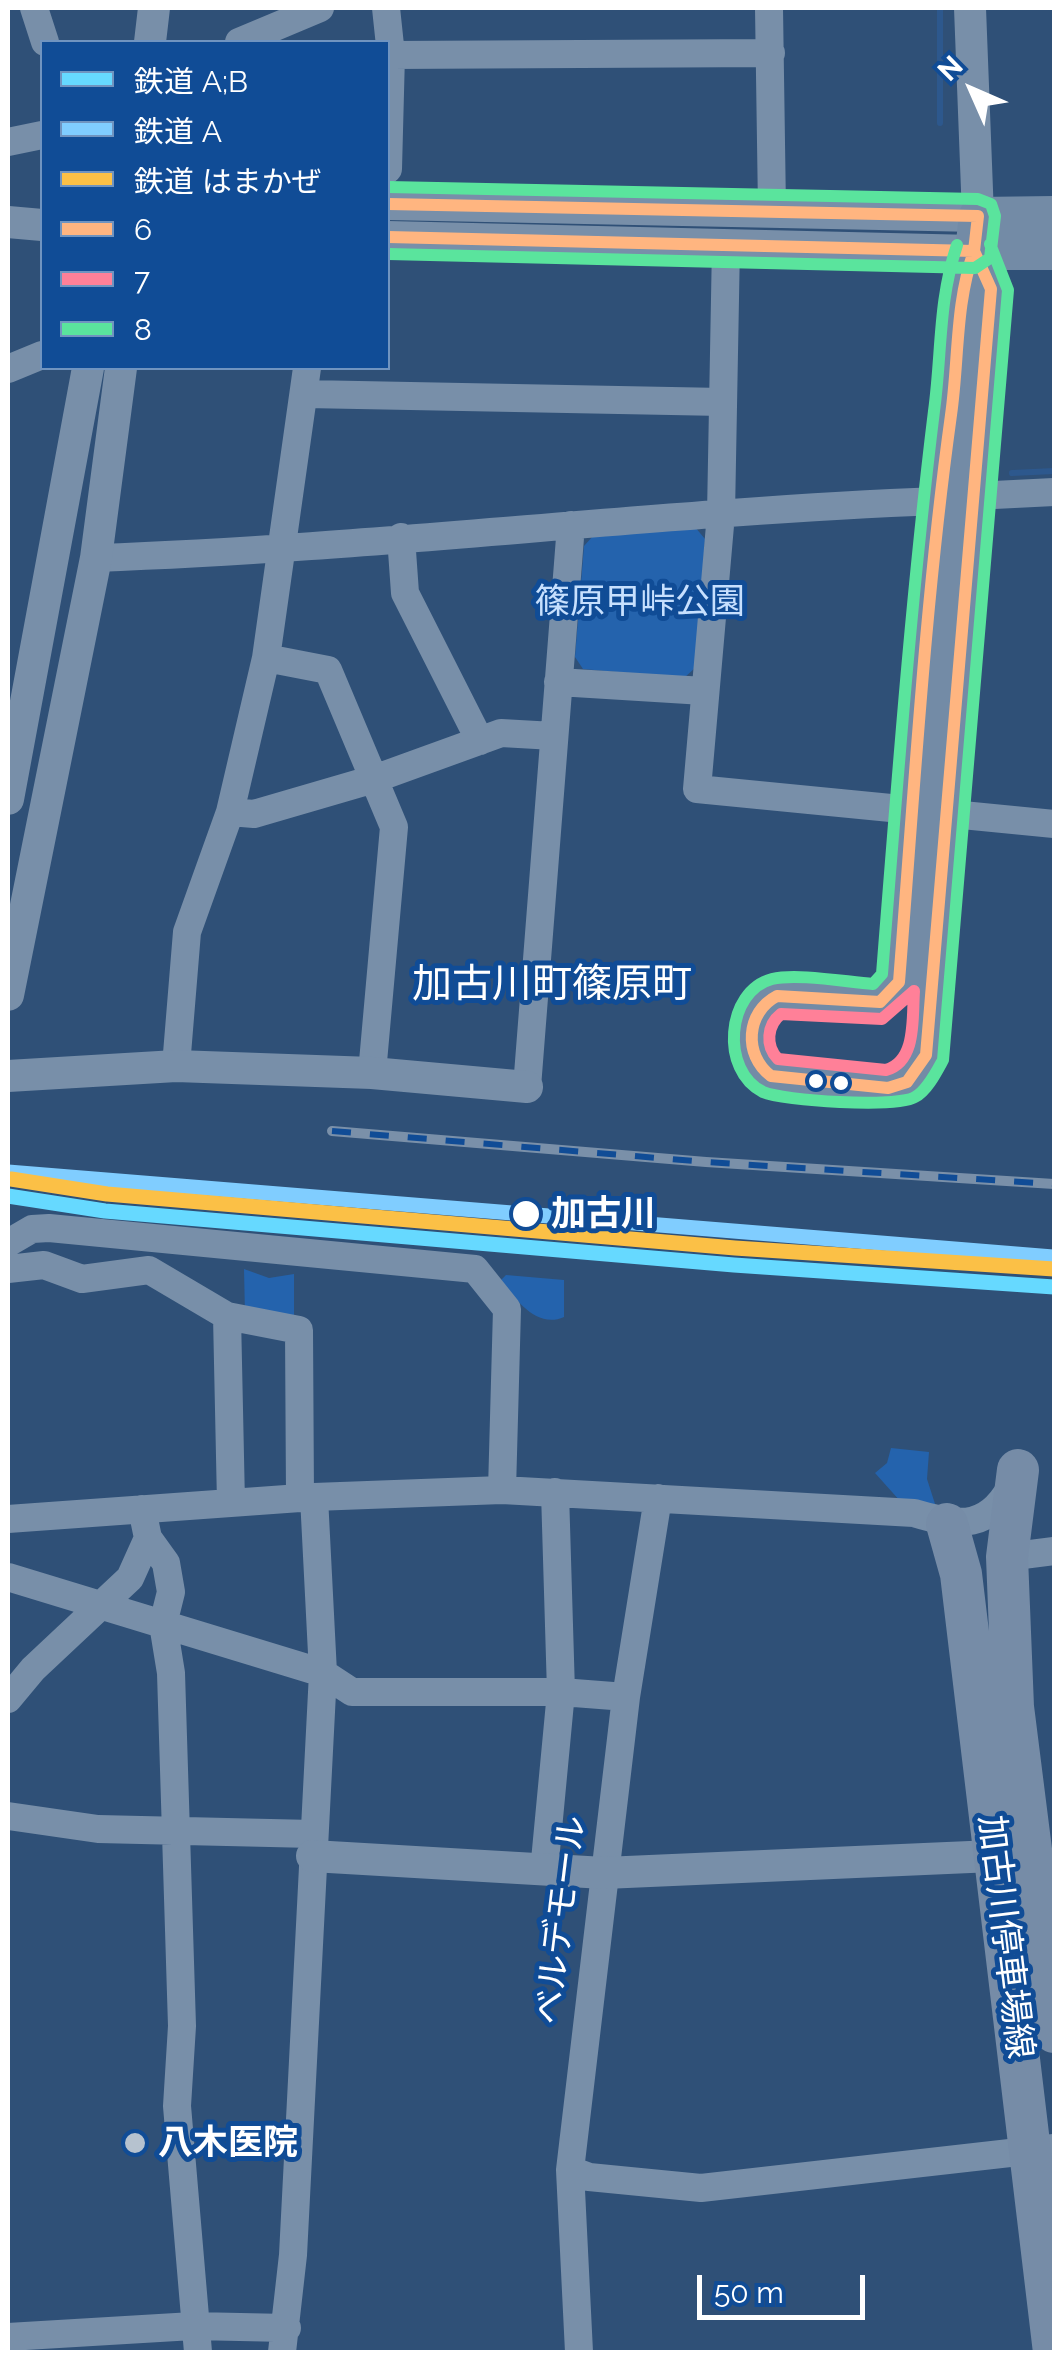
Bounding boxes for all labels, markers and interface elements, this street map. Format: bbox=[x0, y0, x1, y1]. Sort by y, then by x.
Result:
legend bbox=[40, 40, 390, 370]
north arrow bbox=[922, 40, 1022, 140]
text: N bbox=[931, 49, 970, 88]
text: 鉄道 A;B bbox=[134, 64, 248, 99]
text: 鉄道 A bbox=[134, 114, 222, 149]
text: 鉄道 はまかぜ bbox=[134, 164, 322, 199]
text: 6 bbox=[134, 212, 152, 247]
text: 7 bbox=[134, 262, 150, 297]
text: 8 bbox=[134, 312, 152, 347]
park label: 篠原甲峠公園 bbox=[535, 581, 745, 623]
district label: 加古川町篠原町 bbox=[412, 961, 692, 1009]
unlabelled marker bbox=[806, 1071, 826, 1091]
unlabelled marker bbox=[831, 1073, 851, 1093]
place label: 加古川 bbox=[551, 1193, 656, 1235]
marker: 加古川 bbox=[510, 1198, 542, 1230]
street label: ベルデモール bbox=[527, 1813, 595, 2027]
street label: 加古川停車場線 bbox=[969, 1813, 1041, 2061]
place label: 八木医院 bbox=[158, 2122, 298, 2164]
marker: 八木医院 bbox=[122, 2130, 148, 2156]
scale bar bbox=[702, 2255, 870, 2317]
text: 50 m bbox=[714, 2275, 784, 2310]

